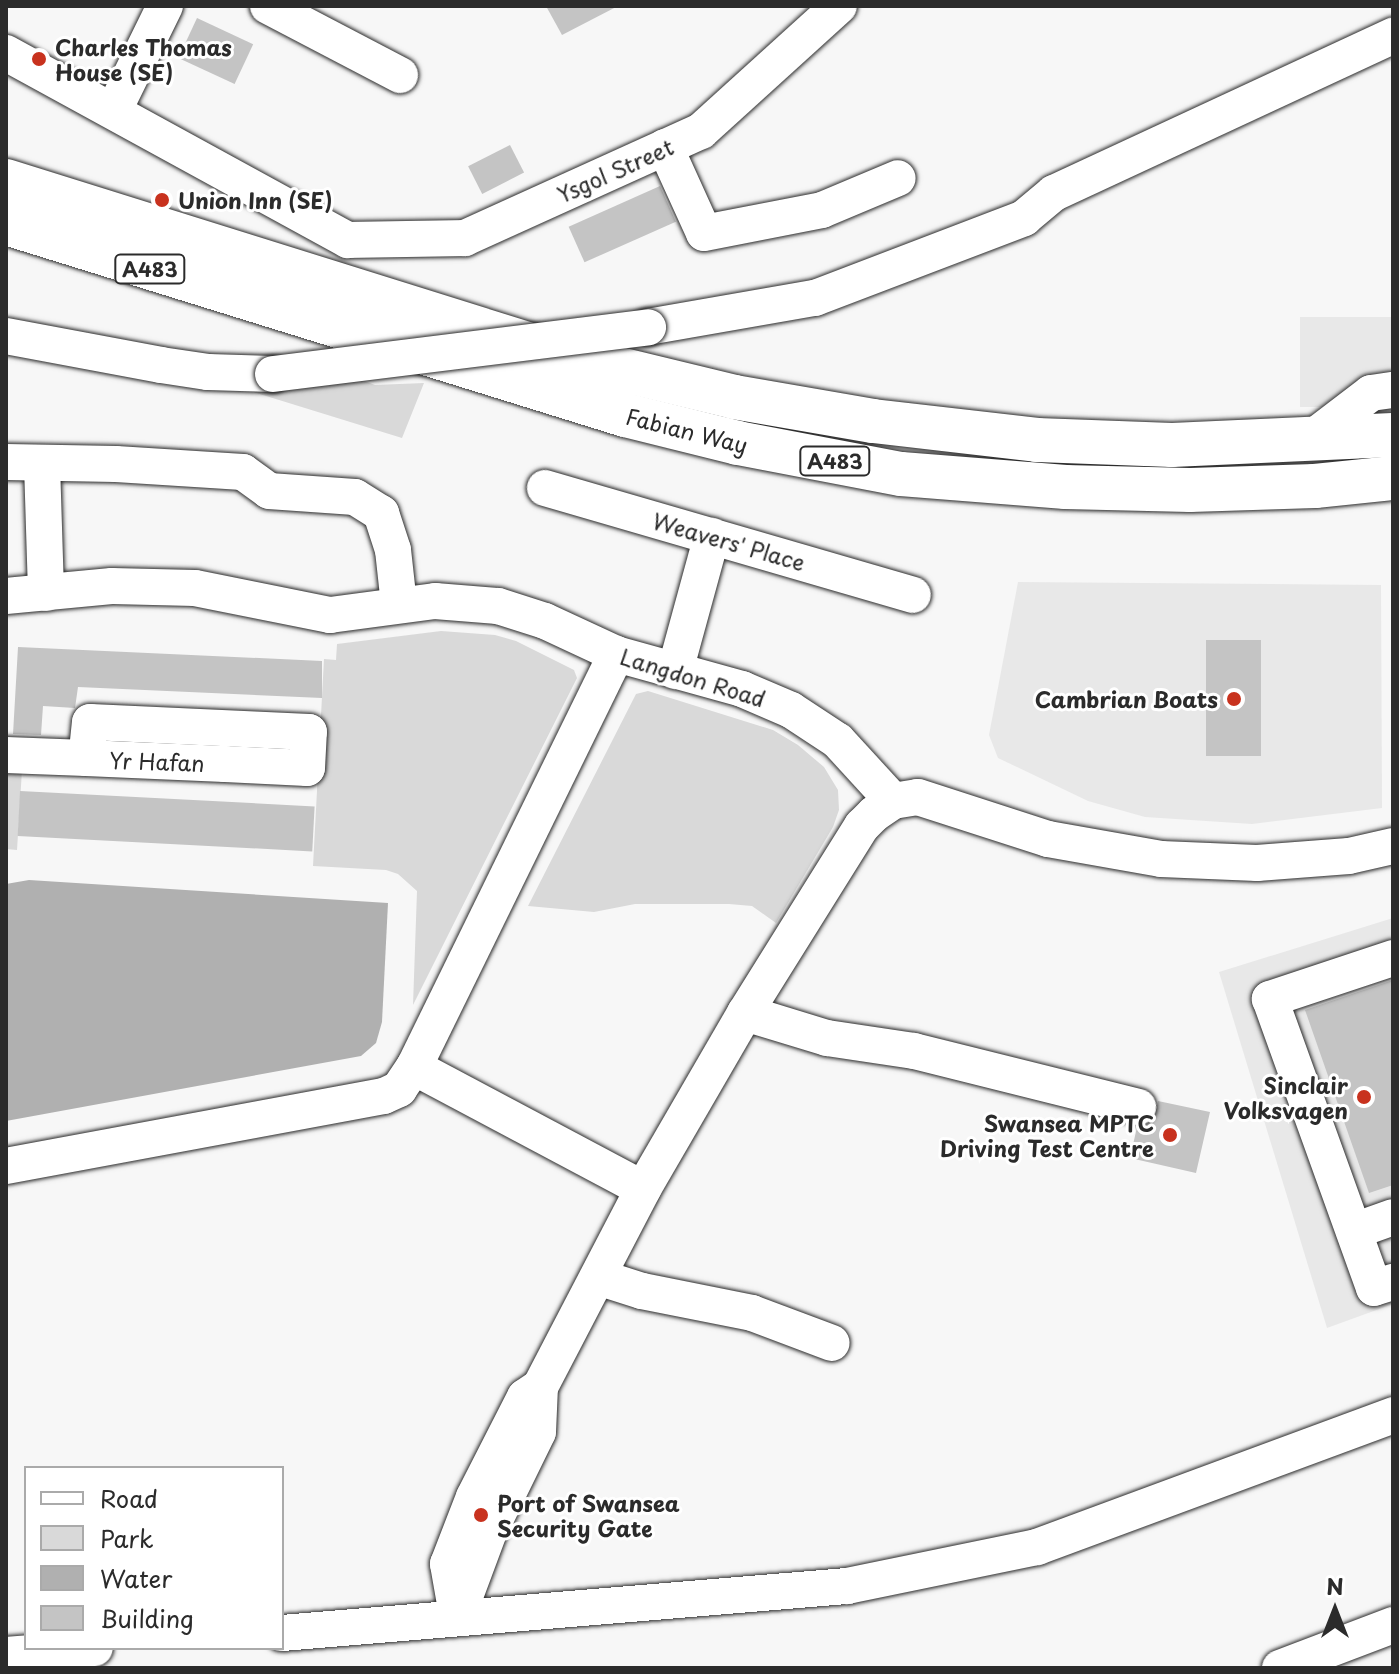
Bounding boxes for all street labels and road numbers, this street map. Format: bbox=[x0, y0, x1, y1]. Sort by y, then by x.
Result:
street label: Ysgol Street bbox=[552, 132, 678, 208]
road number: A483 bbox=[114, 253, 186, 285]
street label: Fabian Way bbox=[623, 402, 751, 458]
road number: A483 bbox=[799, 445, 871, 477]
street label: Weavers' Place bbox=[649, 506, 809, 576]
street label: Langdon Road bbox=[617, 642, 769, 712]
street label: Yr Hafan bbox=[109, 746, 205, 776]

